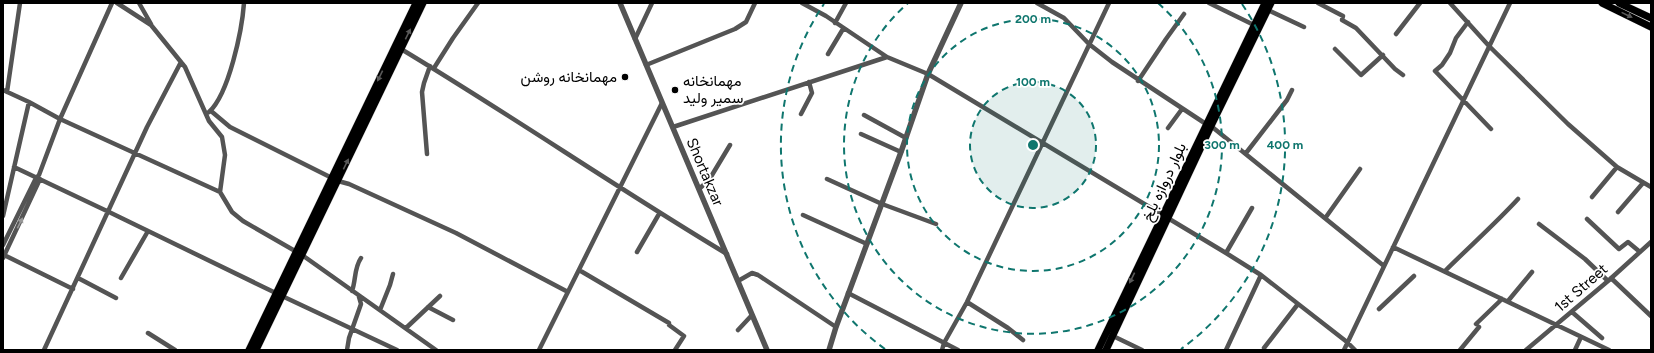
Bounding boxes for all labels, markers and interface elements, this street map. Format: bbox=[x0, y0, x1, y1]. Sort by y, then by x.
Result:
text: 200 m bbox=[1015, 12, 1051, 26]
one-way arrow bbox=[1621, 12, 1632, 18]
one-way arrow bbox=[405, 28, 411, 40]
place label: مهمانخانه روشن bbox=[521, 68, 617, 87]
one-way arrow bbox=[377, 70, 384, 82]
marker: مهمانخانه روشن bbox=[620, 72, 630, 82]
place label: مهمانخانه سمیر ولید bbox=[683, 72, 743, 107]
text: 100 m bbox=[1016, 75, 1050, 89]
marker: مهمانخانه سمیر ولید bbox=[670, 85, 680, 95]
street label: Shortakzar bbox=[683, 135, 727, 209]
centre of rings bbox=[1026, 138, 1040, 152]
text: 300 m bbox=[1204, 138, 1240, 152]
text: 400 m bbox=[1267, 138, 1303, 152]
street label: بلوار دروازه بلخ bbox=[1138, 140, 1192, 225]
one-way arrow bbox=[343, 158, 349, 169]
one-way arrow bbox=[17, 217, 23, 228]
street label: 1st Street bbox=[1551, 260, 1612, 316]
one-way arrow bbox=[1129, 272, 1136, 284]

